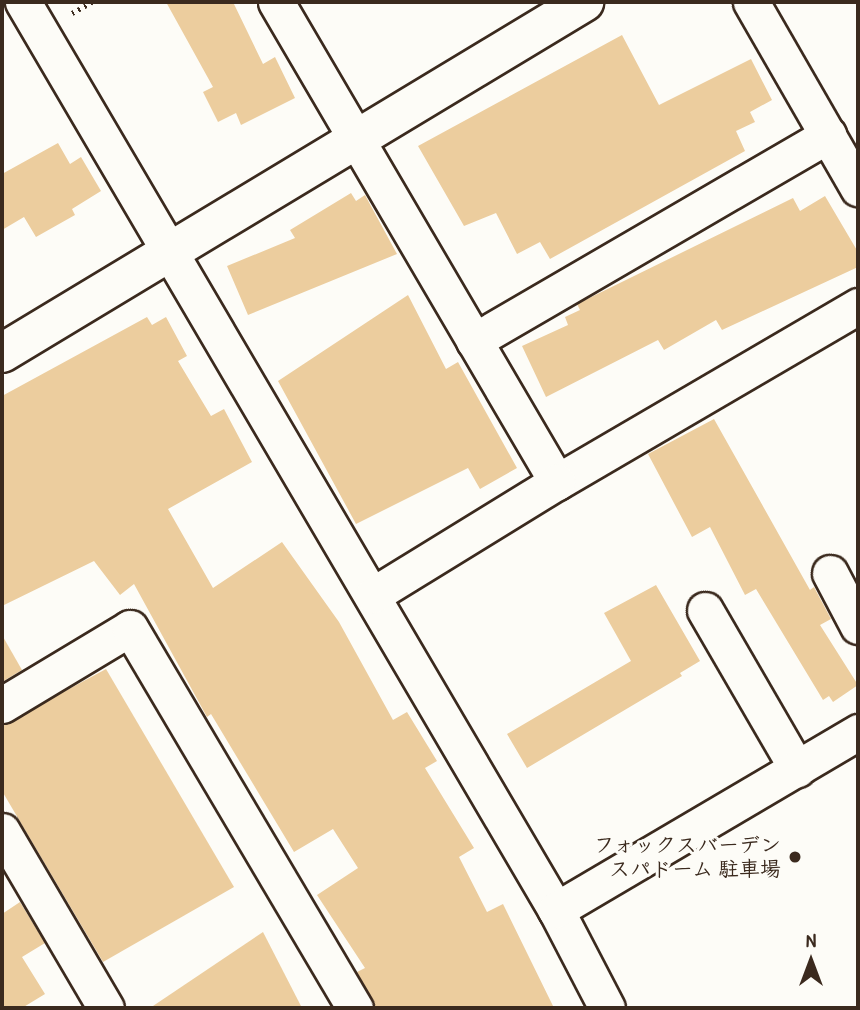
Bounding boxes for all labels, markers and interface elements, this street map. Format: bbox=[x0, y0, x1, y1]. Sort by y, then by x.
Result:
place label: フォックスバーデン スパドーム 駐車場 bbox=[592, 832, 781, 882]
marker: フォックスバーデン スパドーム 駐車場 bbox=[787, 849, 803, 865]
north arrow bbox=[776, 926, 846, 996]
text: N bbox=[806, 927, 816, 953]

